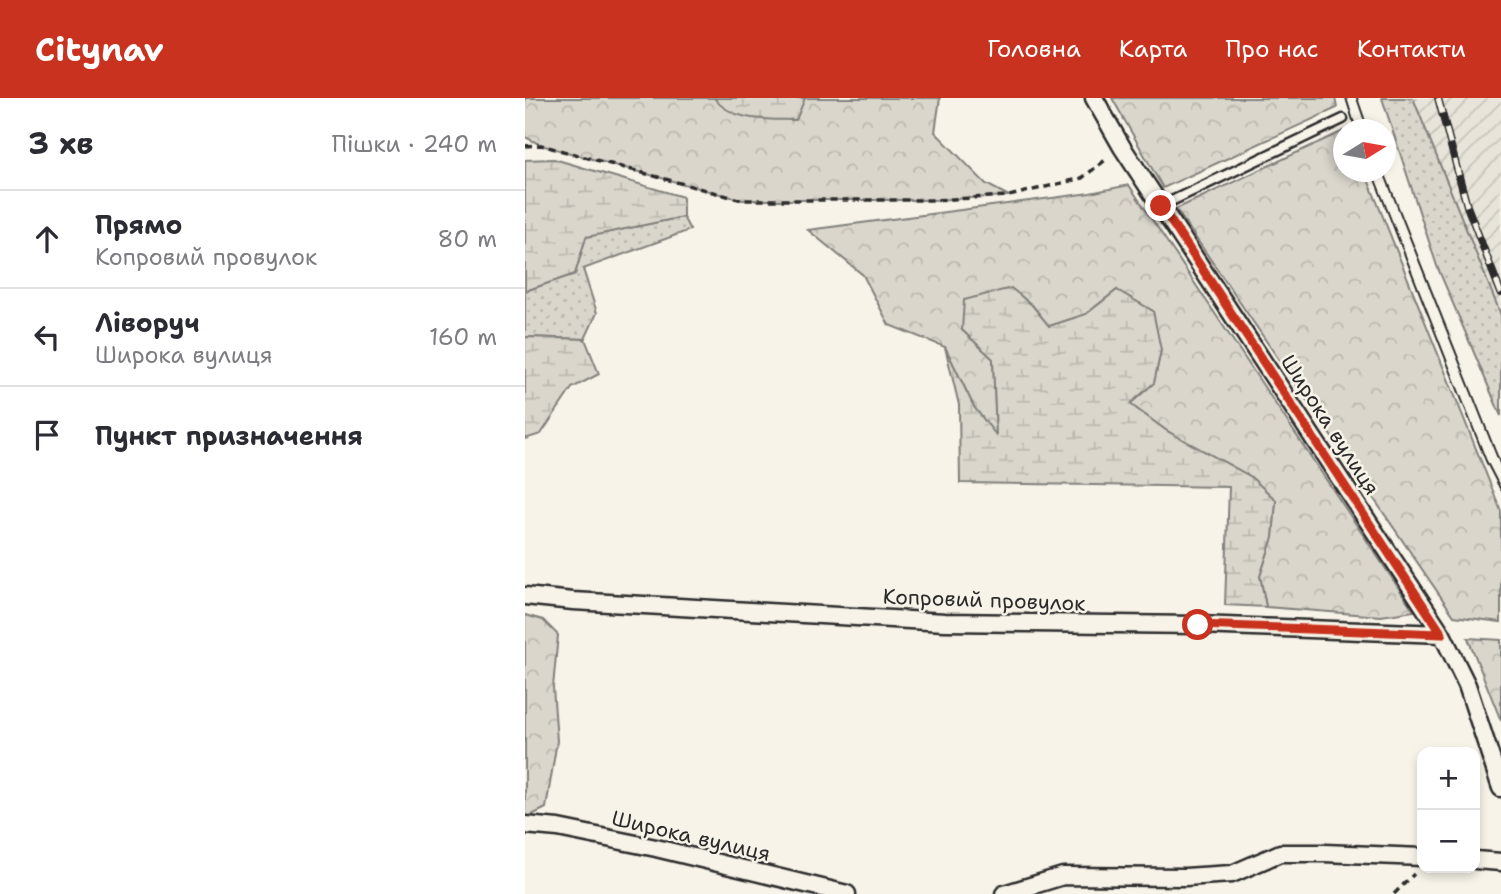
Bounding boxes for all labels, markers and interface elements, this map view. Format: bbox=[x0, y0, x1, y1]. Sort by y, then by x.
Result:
text: Citynav bbox=[35, 27, 164, 72]
text: Головна bbox=[987, 33, 1081, 65]
text: Карта bbox=[1119, 33, 1188, 65]
text: Про нас bbox=[1226, 33, 1319, 65]
text: Контакти bbox=[1357, 33, 1466, 65]
north arrow bbox=[1333, 119, 1396, 182]
text: 3 хв bbox=[28, 123, 93, 164]
text: Пішки · 240 m bbox=[332, 129, 497, 159]
route end bbox=[1145, 190, 1176, 221]
text: Прямо bbox=[95, 207, 183, 242]
icon: ahead bbox=[28, 220, 66, 258]
text: 80 m bbox=[438, 224, 497, 254]
text: Копровий провулок bbox=[95, 242, 317, 272]
text: Ліворуч bbox=[95, 305, 200, 340]
icon: left bbox=[28, 318, 66, 356]
text: 160 m bbox=[429, 322, 497, 352]
text: Широка вулиця bbox=[95, 340, 273, 370]
street label: Широка вулиця bbox=[1274, 349, 1386, 501]
icon: arrive bbox=[28, 416, 66, 454]
text: Пункт призначення bbox=[95, 418, 363, 453]
street label: Копровий провулок bbox=[882, 582, 1086, 618]
route start bbox=[1182, 609, 1213, 640]
map controls bbox=[1417, 747, 1480, 873]
button: + bbox=[1417, 747, 1480, 810]
street label: Широка вулиця bbox=[609, 804, 773, 868]
button: − bbox=[1417, 810, 1480, 873]

